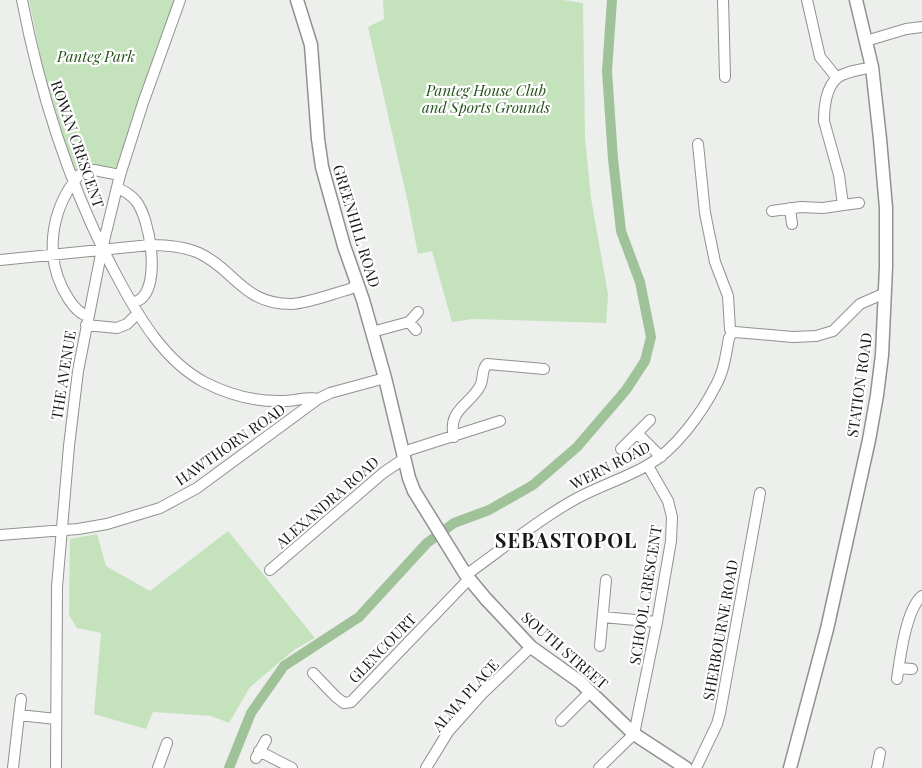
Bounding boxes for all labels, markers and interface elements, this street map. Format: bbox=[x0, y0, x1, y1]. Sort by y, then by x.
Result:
park label: Panteg Park bbox=[56, 46, 135, 66]
street label: ROWAN CRESCENT bbox=[47, 78, 109, 210]
park label: Panteg House Club and Sports Grounds bbox=[422, 80, 550, 117]
street label: GREENHILL ROAD bbox=[329, 162, 385, 290]
street label: THE AVENUE bbox=[46, 329, 80, 421]
street label: STATION ROAD bbox=[842, 331, 876, 439]
street label: HAWTHORN ROAD bbox=[171, 398, 289, 489]
street label: WERN ROAD bbox=[566, 436, 654, 494]
street label: ALEXANDRA ROAD bbox=[270, 452, 383, 553]
street label: SCHOOL CRESCENT bbox=[624, 524, 666, 666]
district label: SEBASTOPOL bbox=[495, 526, 637, 553]
street label: SHERBOURNE ROAD bbox=[698, 558, 742, 702]
street label: SOUTH STREET bbox=[518, 607, 612, 693]
street label: GLENCOURT bbox=[344, 609, 420, 687]
street label: ALMA PLACE bbox=[427, 655, 503, 736]

